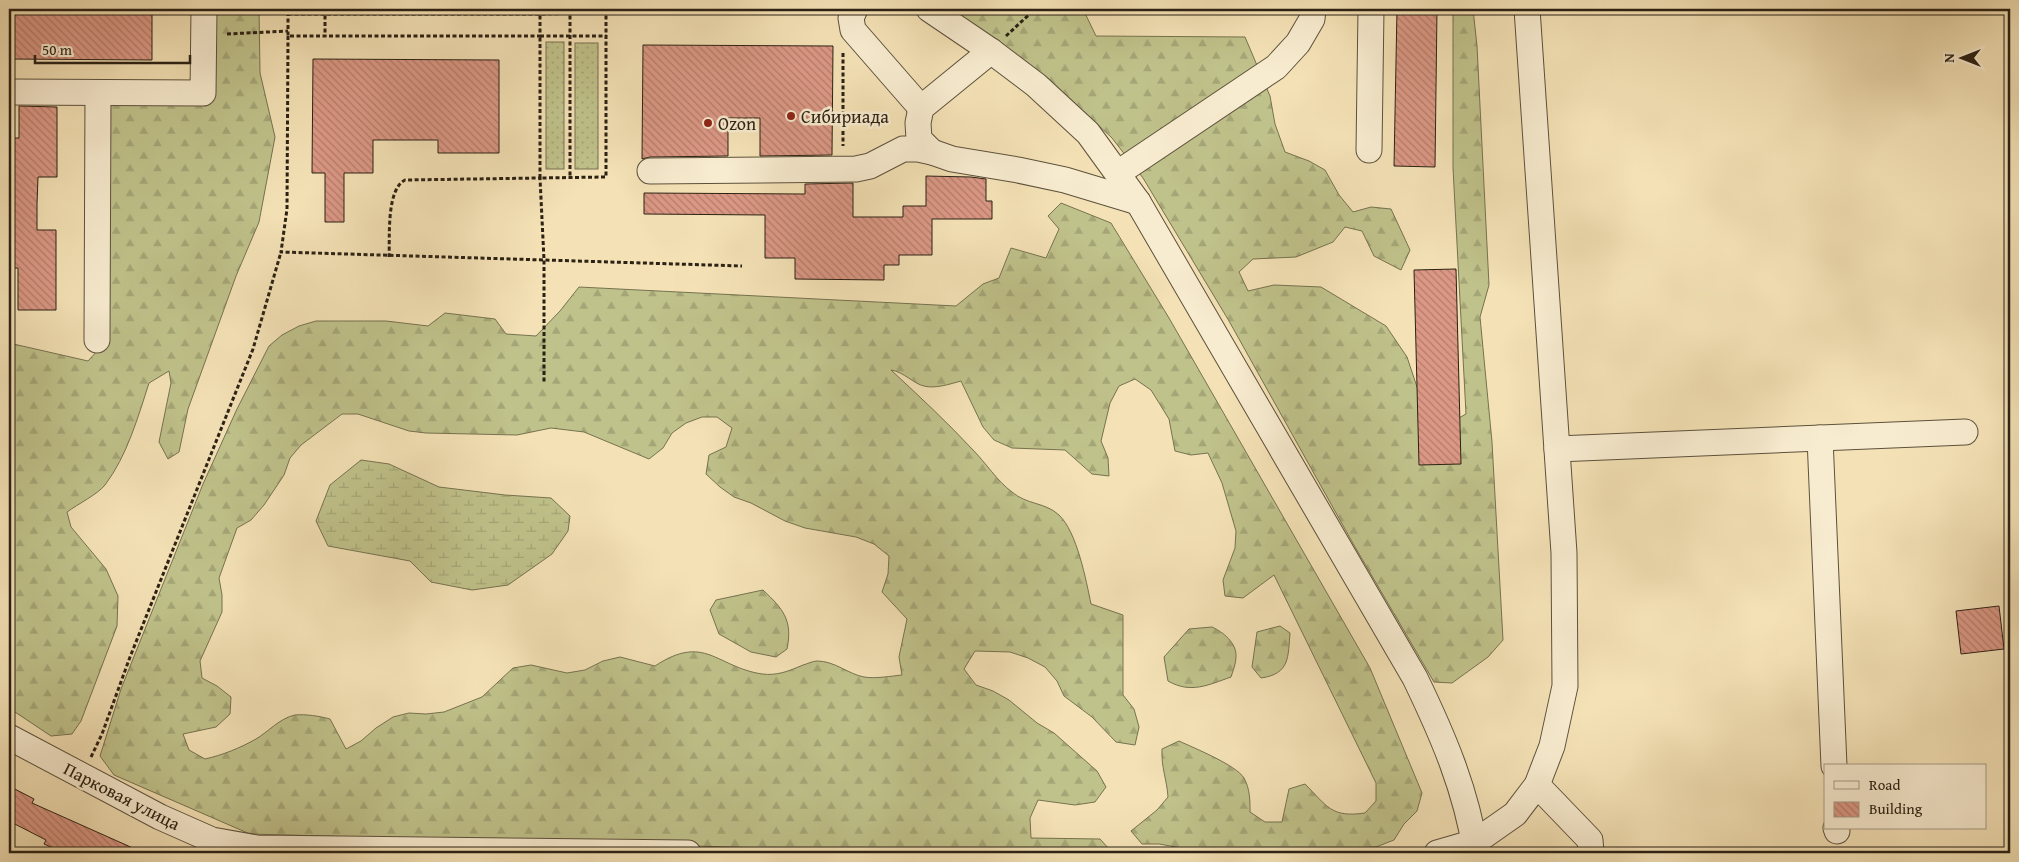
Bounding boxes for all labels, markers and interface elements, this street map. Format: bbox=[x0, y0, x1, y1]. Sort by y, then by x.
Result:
scale bar bbox=[35, 32, 190, 64]
north arrow bbox=[1936, 32, 1986, 82]
text: 50 m bbox=[42, 39, 73, 60]
text: N bbox=[1939, 53, 1959, 63]
place label: Сибириада bbox=[801, 103, 889, 130]
place label: Ozon bbox=[718, 110, 756, 137]
marker: Сибириада bbox=[785, 110, 797, 122]
marker: Ozon bbox=[702, 117, 714, 129]
street label: Парковая улица bbox=[59, 755, 185, 837]
legend bbox=[1824, 764, 1986, 830]
text: Road bbox=[1869, 774, 1900, 795]
text: Building bbox=[1869, 798, 1923, 819]

